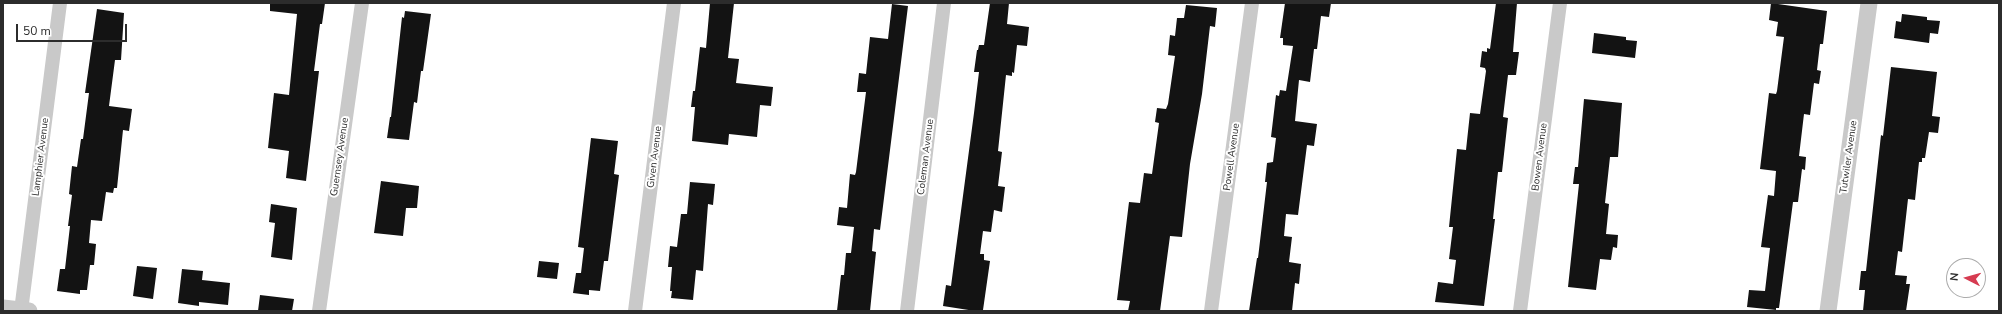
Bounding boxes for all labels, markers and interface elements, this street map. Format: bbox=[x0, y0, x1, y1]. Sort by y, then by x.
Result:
scale bar bbox=[18, 16, 129, 42]
text: 50 m bbox=[23, 23, 51, 39]
street label: Lamphier Avenue bbox=[30, 117, 52, 197]
street label: Guernsey Avenue bbox=[329, 117, 351, 197]
street label: Coleman Avenue bbox=[915, 118, 937, 196]
street label: Tutwiler Avenue bbox=[1838, 120, 1860, 194]
street label: Bowen Avenue bbox=[1530, 122, 1550, 192]
street label: Powell Avenue bbox=[1221, 123, 1243, 191]
street label: Given Avenue bbox=[645, 125, 665, 189]
north arrow bbox=[1946, 258, 1986, 298]
text: N bbox=[1947, 272, 1962, 282]

